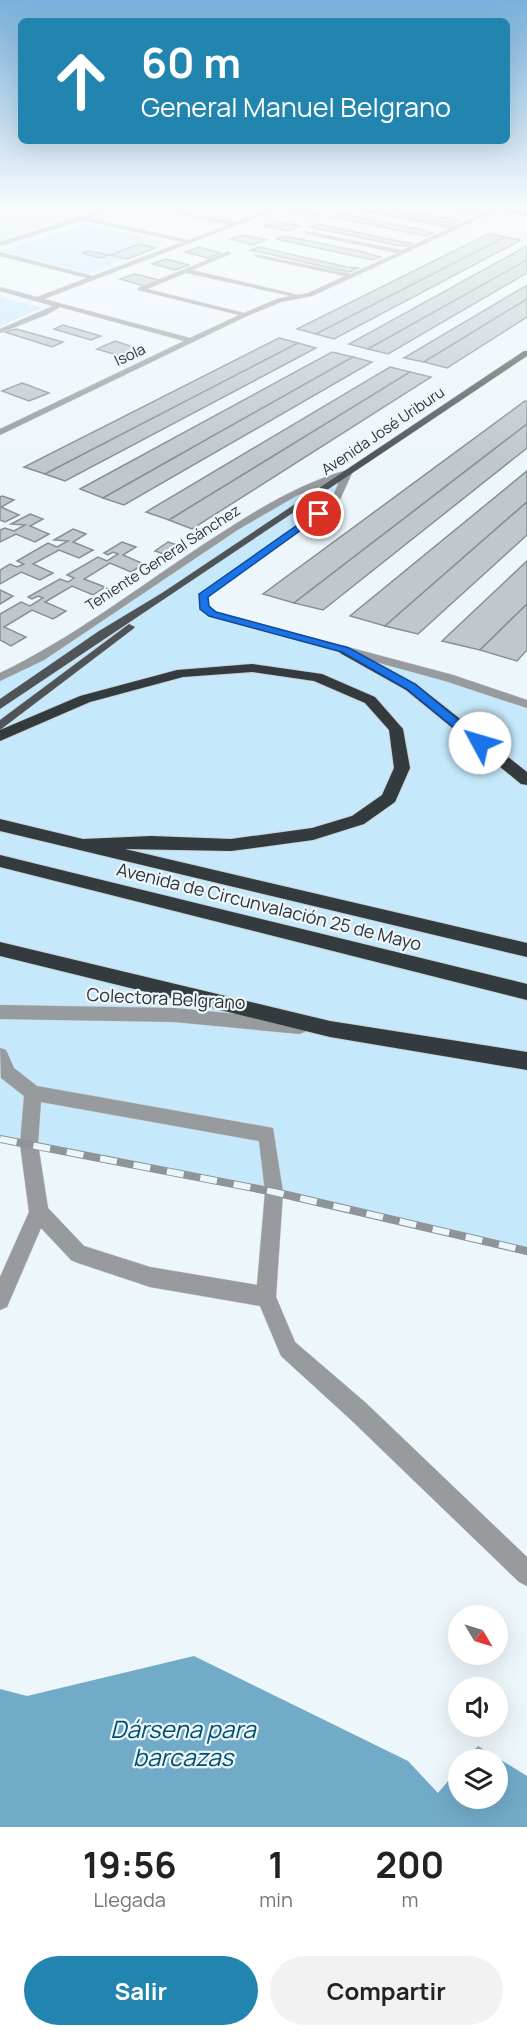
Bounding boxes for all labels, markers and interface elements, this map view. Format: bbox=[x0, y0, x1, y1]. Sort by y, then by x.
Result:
text: 60 m bbox=[141, 33, 241, 91]
icon: ahead bbox=[42, 42, 120, 120]
text: General Manuel Belgrano bbox=[141, 88, 451, 125]
street label: Isola bbox=[111, 338, 149, 371]
street label: Avenida José Uriburu bbox=[317, 382, 448, 480]
pin bbox=[293, 488, 344, 539]
icon: arrive bbox=[302, 497, 335, 530]
street label: Teniente General Sánchez bbox=[81, 500, 244, 616]
position arrow bbox=[448, 711, 512, 775]
street label: Avenida de Circunvalación 25 de Mayo bbox=[114, 856, 424, 956]
street label: Colectora Belgrano bbox=[86, 982, 246, 1014]
north arrow bbox=[448, 1605, 508, 1665]
map controls bbox=[448, 1605, 508, 1809]
button: sound bbox=[448, 1677, 508, 1737]
water label: Dársena para barcazas bbox=[110, 1712, 257, 1773]
button: layers bbox=[448, 1749, 508, 1809]
text: 19:56 bbox=[83, 1840, 177, 1889]
text: 1 bbox=[268, 1840, 284, 1889]
text: 200 bbox=[375, 1840, 444, 1889]
text: Llegada bbox=[93, 1886, 166, 1913]
text: min bbox=[259, 1886, 293, 1913]
text: m bbox=[401, 1886, 418, 1913]
button: Salir bbox=[24, 1956, 258, 2025]
button: Compartir bbox=[270, 1956, 503, 2025]

